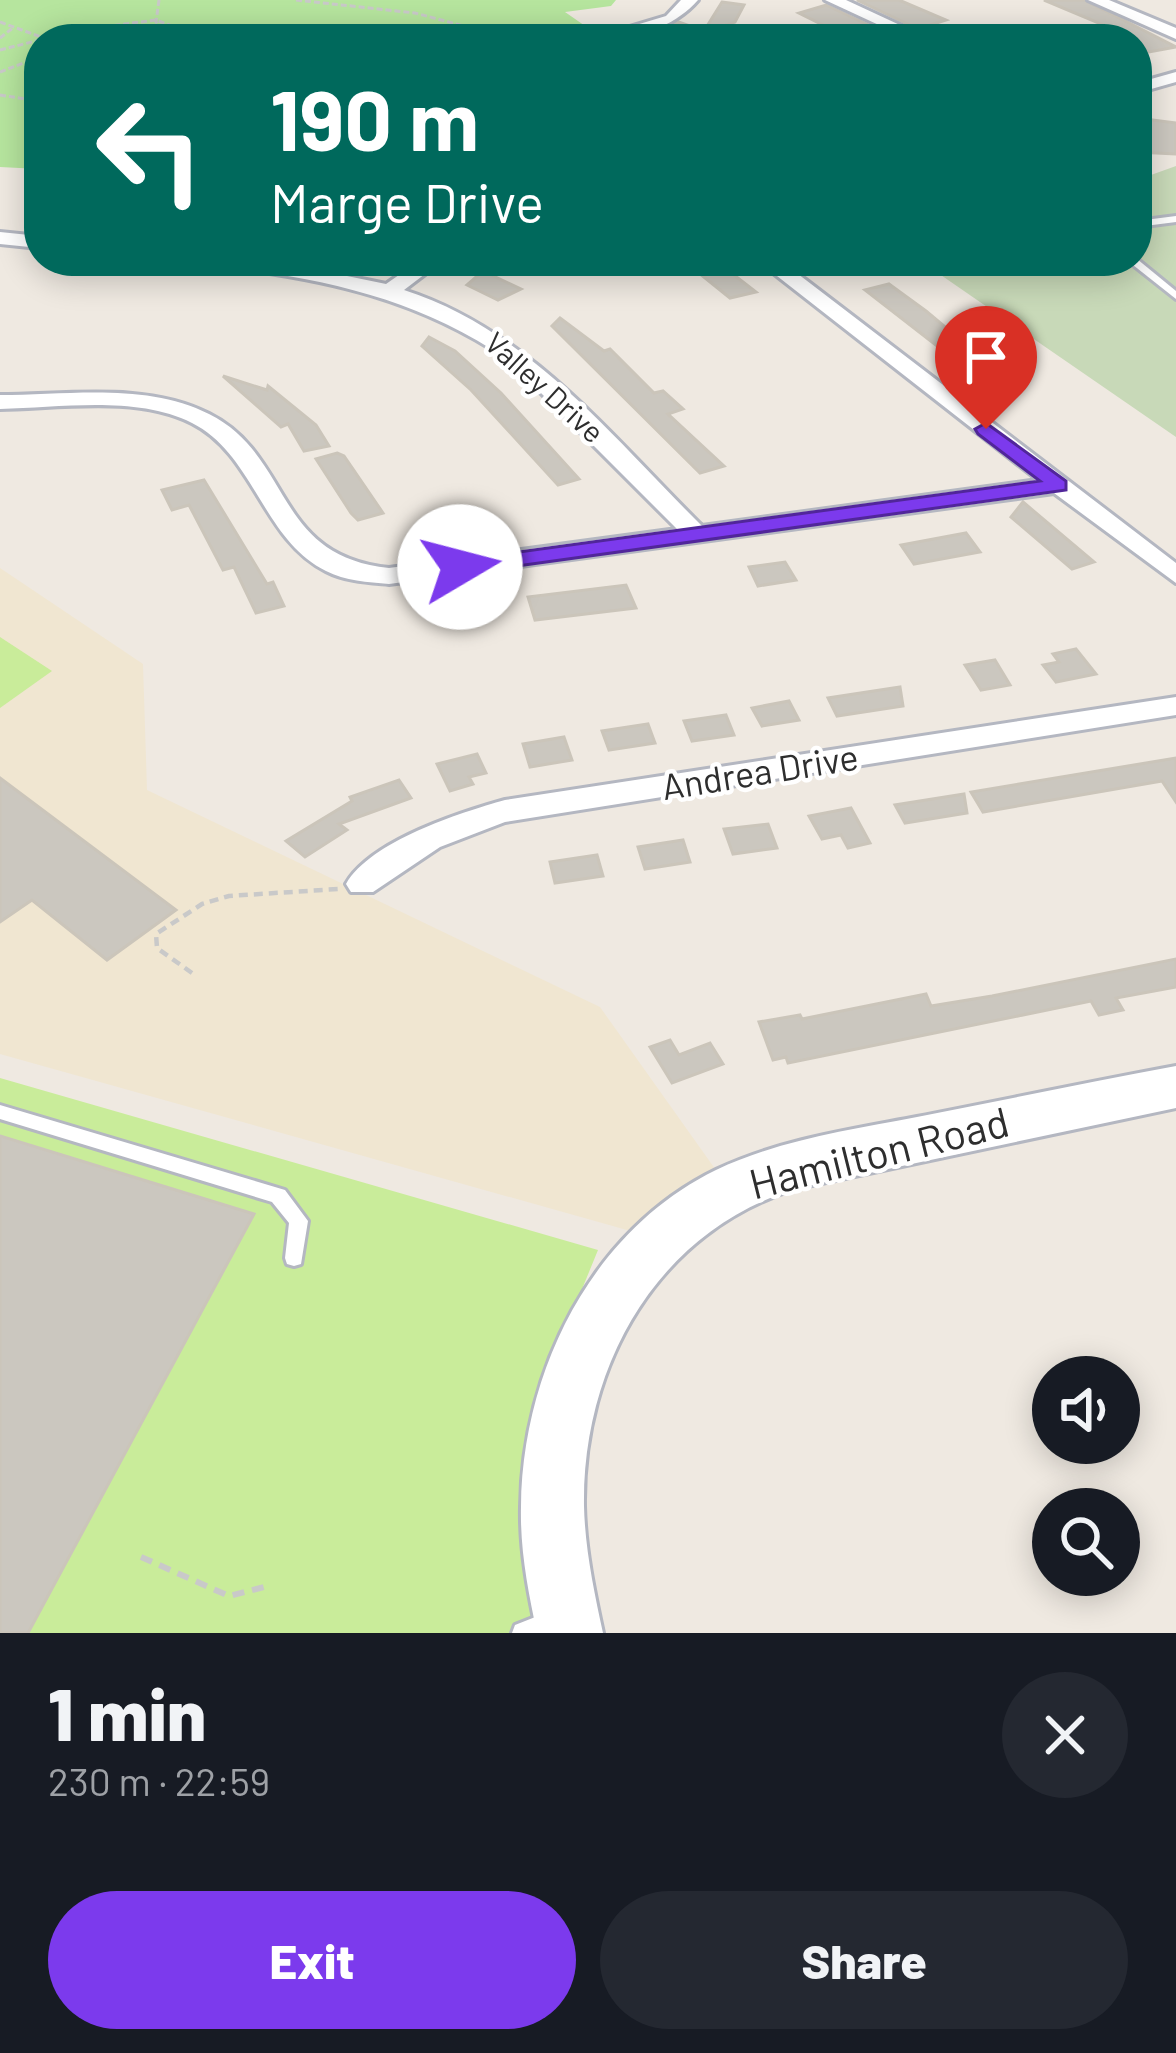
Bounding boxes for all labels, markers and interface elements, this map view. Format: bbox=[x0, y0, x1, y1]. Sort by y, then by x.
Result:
text: 190 m bbox=[270, 67, 479, 168]
icon: left bbox=[72, 72, 228, 228]
text: Marge Drive bbox=[270, 169, 544, 234]
pin bbox=[935, 306, 1037, 429]
street label: Valley Drive bbox=[478, 324, 612, 449]
icon: arrive bbox=[953, 324, 1019, 390]
position arrow bbox=[397, 504, 523, 630]
street label: Andrea Drive bbox=[658, 734, 861, 807]
street label: Hamilton Road bbox=[744, 1095, 1013, 1207]
map controls bbox=[1032, 1356, 1140, 1596]
button: sound bbox=[1032, 1356, 1140, 1464]
button: search bbox=[1032, 1488, 1140, 1596]
text: 1 min bbox=[48, 1669, 206, 1755]
button: close bbox=[1002, 1672, 1128, 1798]
text: 230 m · 22:59 bbox=[48, 1757, 270, 1804]
button: Exit bbox=[48, 1891, 576, 2029]
button: Share bbox=[600, 1891, 1128, 2029]

